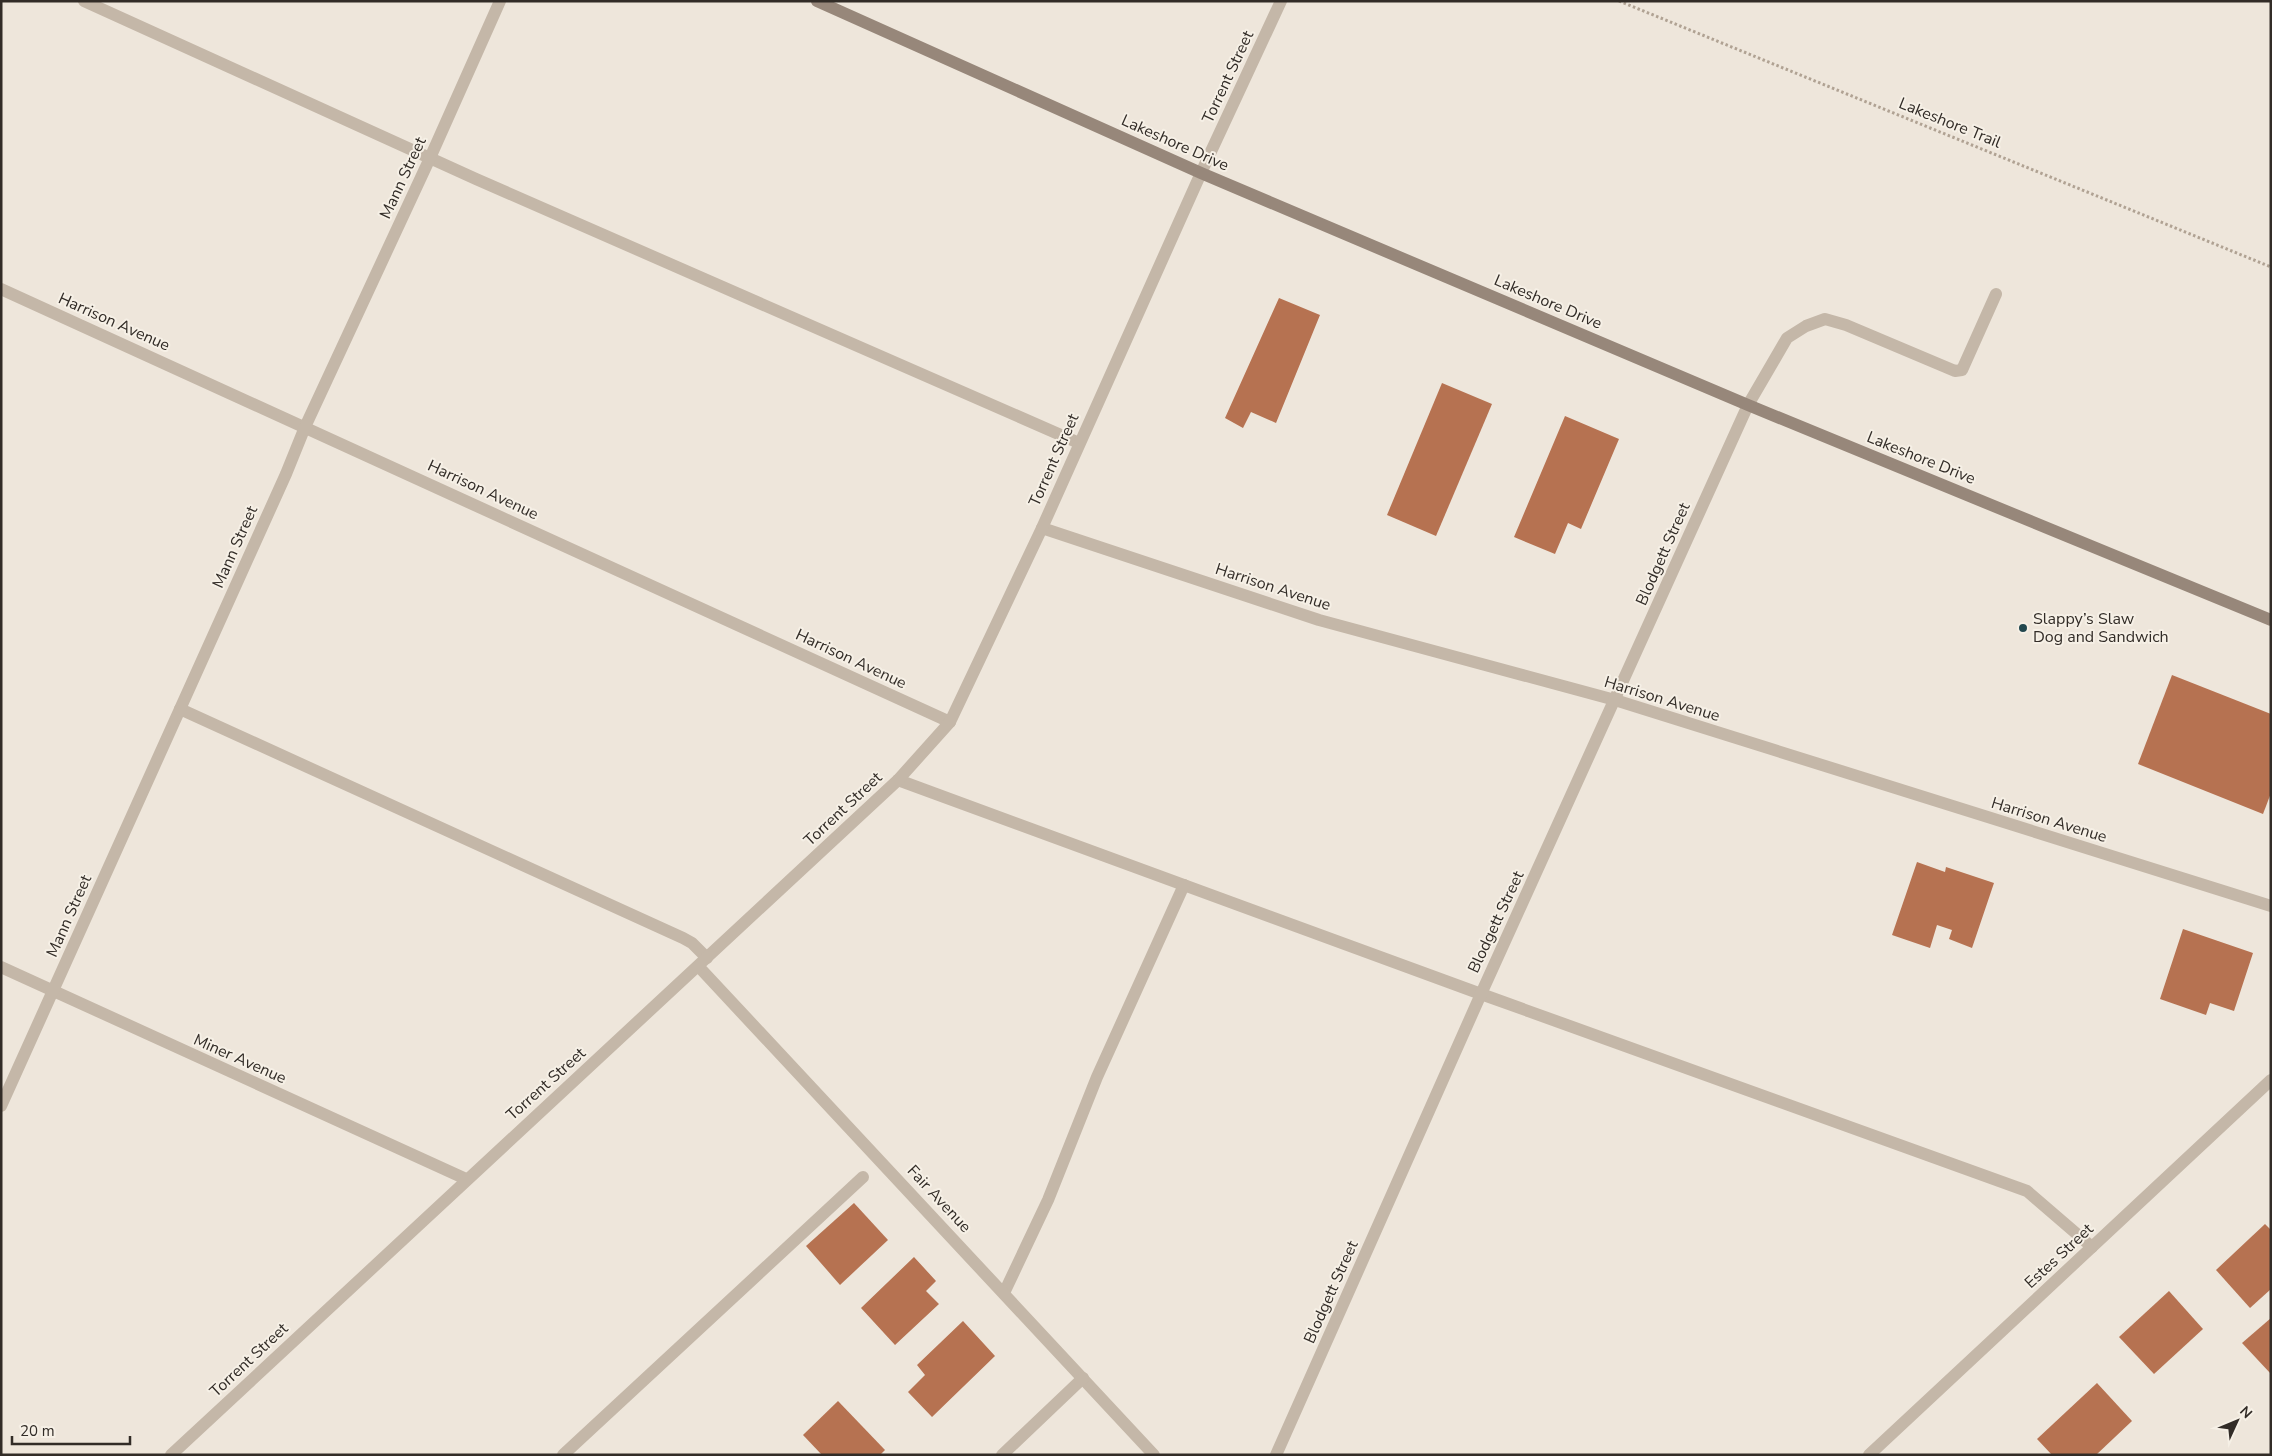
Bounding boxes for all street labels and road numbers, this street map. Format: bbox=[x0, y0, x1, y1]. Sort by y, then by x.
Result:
street label: Torrent Street bbox=[1197, 27, 1259, 127]
street label: Lakeshore Trail bbox=[1896, 92, 2005, 154]
street label: Lakeshore Drive bbox=[1118, 109, 1232, 177]
street label: Mann Street bbox=[374, 133, 432, 223]
street label: Lakeshore Drive bbox=[1491, 269, 1605, 335]
street label: Harrison Avenue bbox=[55, 288, 173, 356]
street label: Torrent Street bbox=[1024, 410, 1084, 510]
street label: Lakeshore Drive bbox=[1863, 426, 1979, 490]
street label: Harrison Avenue bbox=[424, 455, 542, 525]
street label: Blodgett Street bbox=[1631, 499, 1696, 609]
street label: Mann Street bbox=[207, 502, 263, 592]
street label: Harrison Avenue bbox=[1213, 558, 1333, 616]
street label: Harrison Avenue bbox=[792, 624, 910, 694]
street label: Harrison Avenue bbox=[1601, 671, 1723, 727]
street label: Torrent Street bbox=[799, 767, 887, 851]
street label: Harrison Avenue bbox=[1988, 792, 2110, 848]
street label: Blodgett Street bbox=[1463, 867, 1529, 977]
street label: Mann Street bbox=[41, 871, 97, 961]
street label: Miner Avenue bbox=[190, 1029, 290, 1089]
street label: Torrent Street bbox=[502, 1042, 591, 1126]
street label: Fair Avenue bbox=[902, 1160, 976, 1238]
street label: Estes Street bbox=[2020, 1218, 2098, 1293]
street label: Blodgett Street bbox=[1299, 1237, 1364, 1347]
street label: Torrent Street bbox=[205, 1318, 293, 1402]

